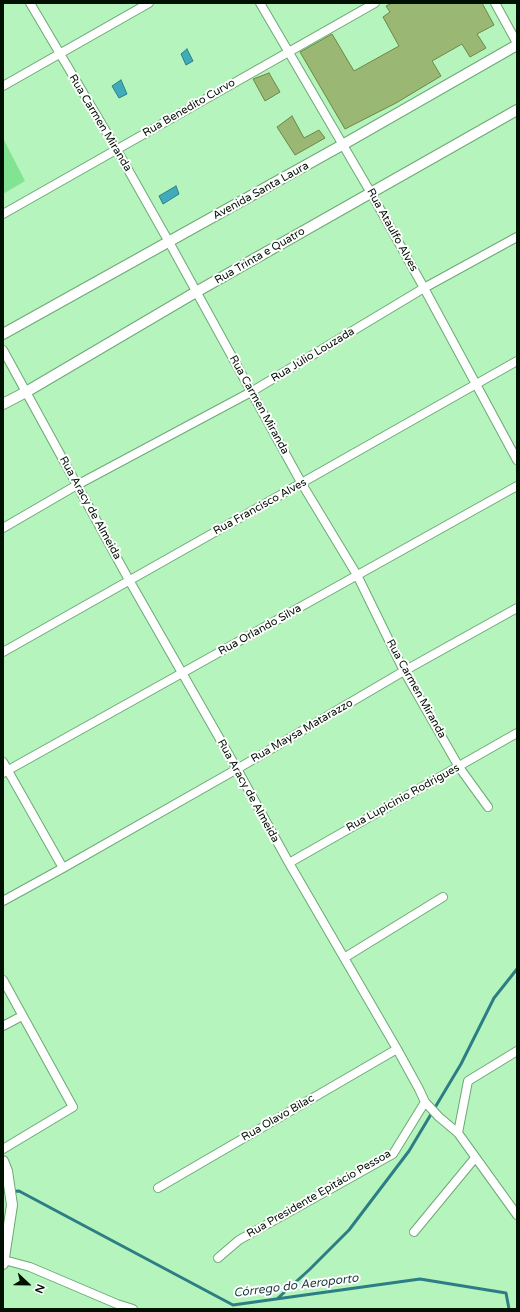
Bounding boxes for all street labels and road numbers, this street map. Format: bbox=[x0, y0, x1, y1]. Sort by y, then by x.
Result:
street label: Rua Carmen Miranda bbox=[66, 72, 134, 174]
street label: Rua Benedito Curvo bbox=[140, 76, 238, 140]
street label: Avenida Santa Laura bbox=[211, 159, 311, 223]
street label: Rua Ataulfo Alves bbox=[364, 186, 420, 274]
street label: Rua Trinta e Quatro bbox=[213, 225, 307, 287]
street label: Rua Júlio Louzada bbox=[269, 325, 357, 385]
street label: Rua Carmen Miranda bbox=[226, 353, 292, 457]
street label: Rua Aracy de Almeida bbox=[56, 454, 124, 562]
street label: Rua Francisco Alves bbox=[211, 476, 309, 538]
street label: Rua Orlando Silva bbox=[216, 602, 304, 658]
street label: Rua Carmen Miranda bbox=[383, 637, 449, 741]
street label: Rua Maysa Matarazzo bbox=[249, 696, 355, 766]
street label: Rua Aracy de Almeida bbox=[214, 737, 282, 845]
street label: Rua Lupicinio Rodrigues bbox=[344, 761, 462, 835]
street label: Rua Olavo Bilac bbox=[239, 1092, 317, 1144]
street label: Rua Presidente Epitácio Pessoa bbox=[245, 1147, 393, 1241]

